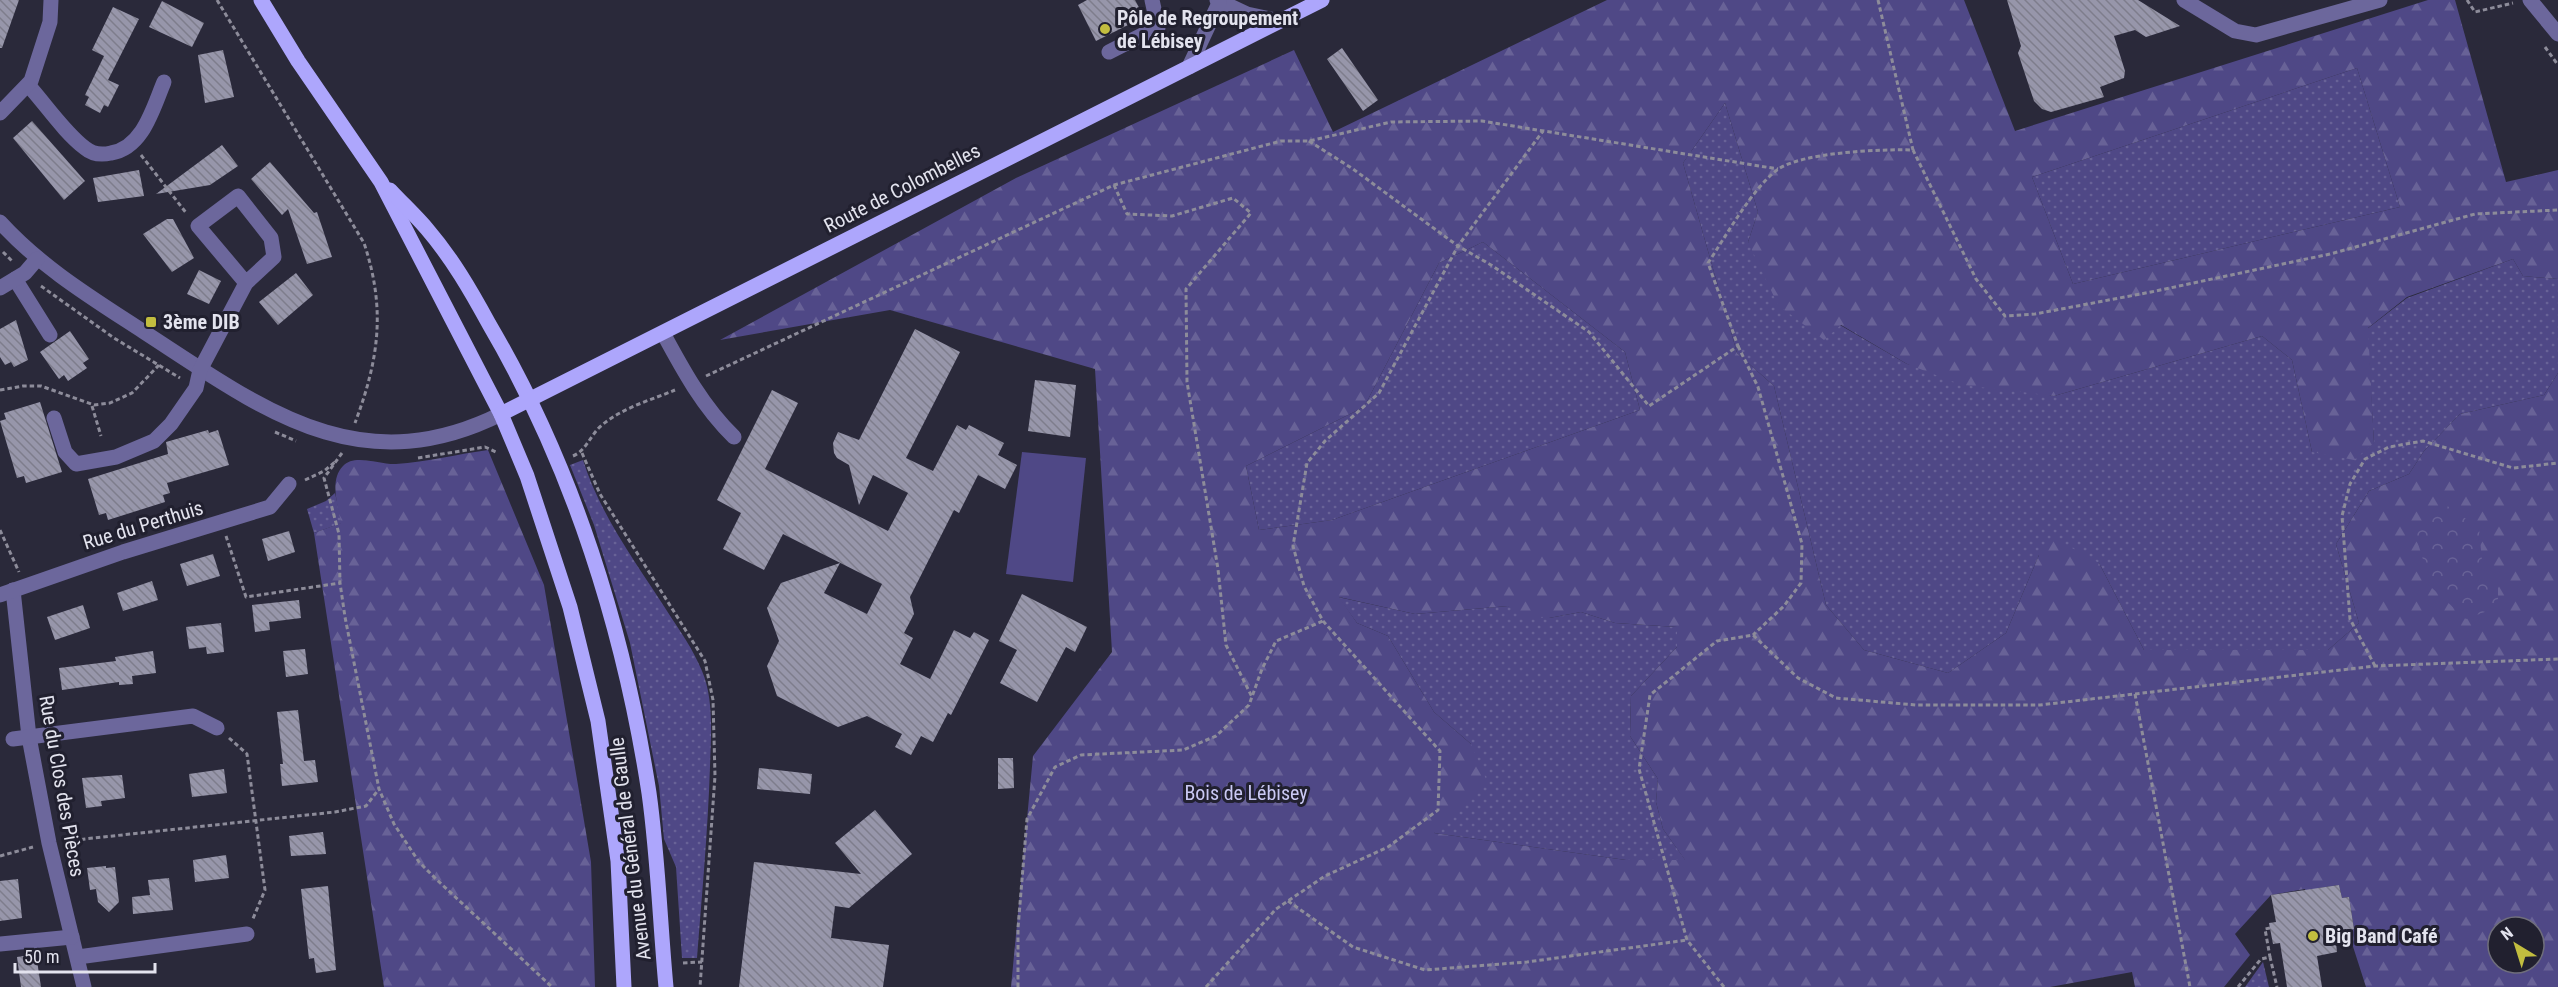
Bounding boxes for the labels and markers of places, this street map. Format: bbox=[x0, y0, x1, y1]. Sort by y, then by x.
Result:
place label: Pôle de Regroupement de Lébisey bbox=[1117, 6, 1298, 53]
marker: Pôle de Regroupement de Lébisey bbox=[1098, 22, 1112, 36]
place label: 3ème DIB bbox=[163, 310, 240, 334]
marker: 3ème DIB bbox=[144, 315, 158, 329]
place label: Big Band Café bbox=[2325, 924, 2438, 948]
marker: Big Band Café bbox=[2306, 929, 2320, 943]

